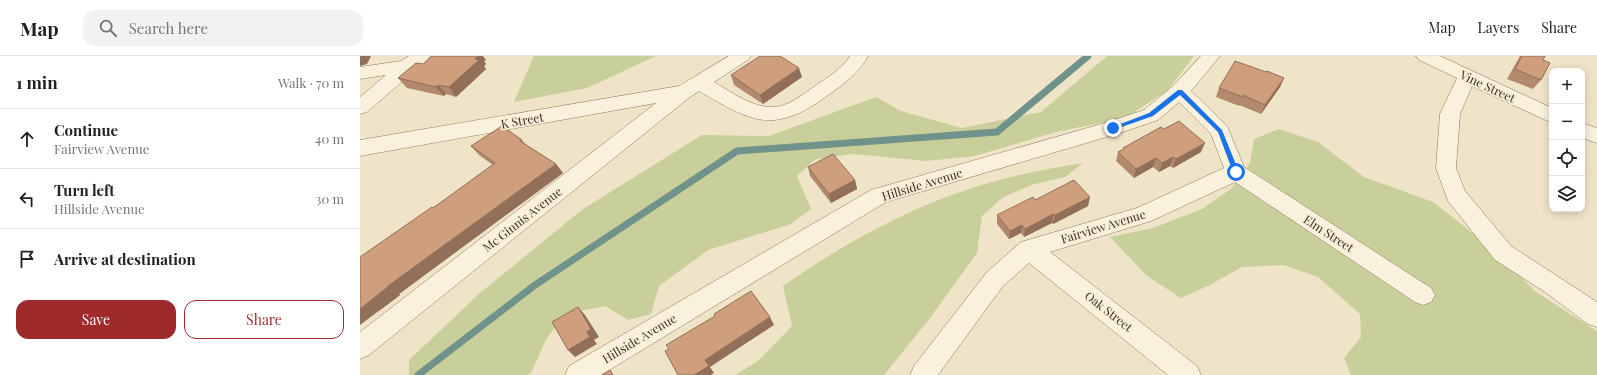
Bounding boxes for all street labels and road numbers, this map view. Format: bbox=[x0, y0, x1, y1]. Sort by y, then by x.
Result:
street label: Vine Street bbox=[1457, 66, 1519, 106]
street label: K Street bbox=[499, 108, 545, 132]
street label: Hillside Avenue bbox=[880, 164, 964, 204]
street label: Mc Ginnis Avenue bbox=[479, 183, 565, 255]
street label: Fairview Avenue bbox=[1059, 205, 1147, 247]
street label: Elm Street bbox=[1301, 211, 1358, 256]
street label: Oak Street bbox=[1082, 287, 1137, 335]
street label: Hillside Avenue bbox=[599, 310, 679, 366]

